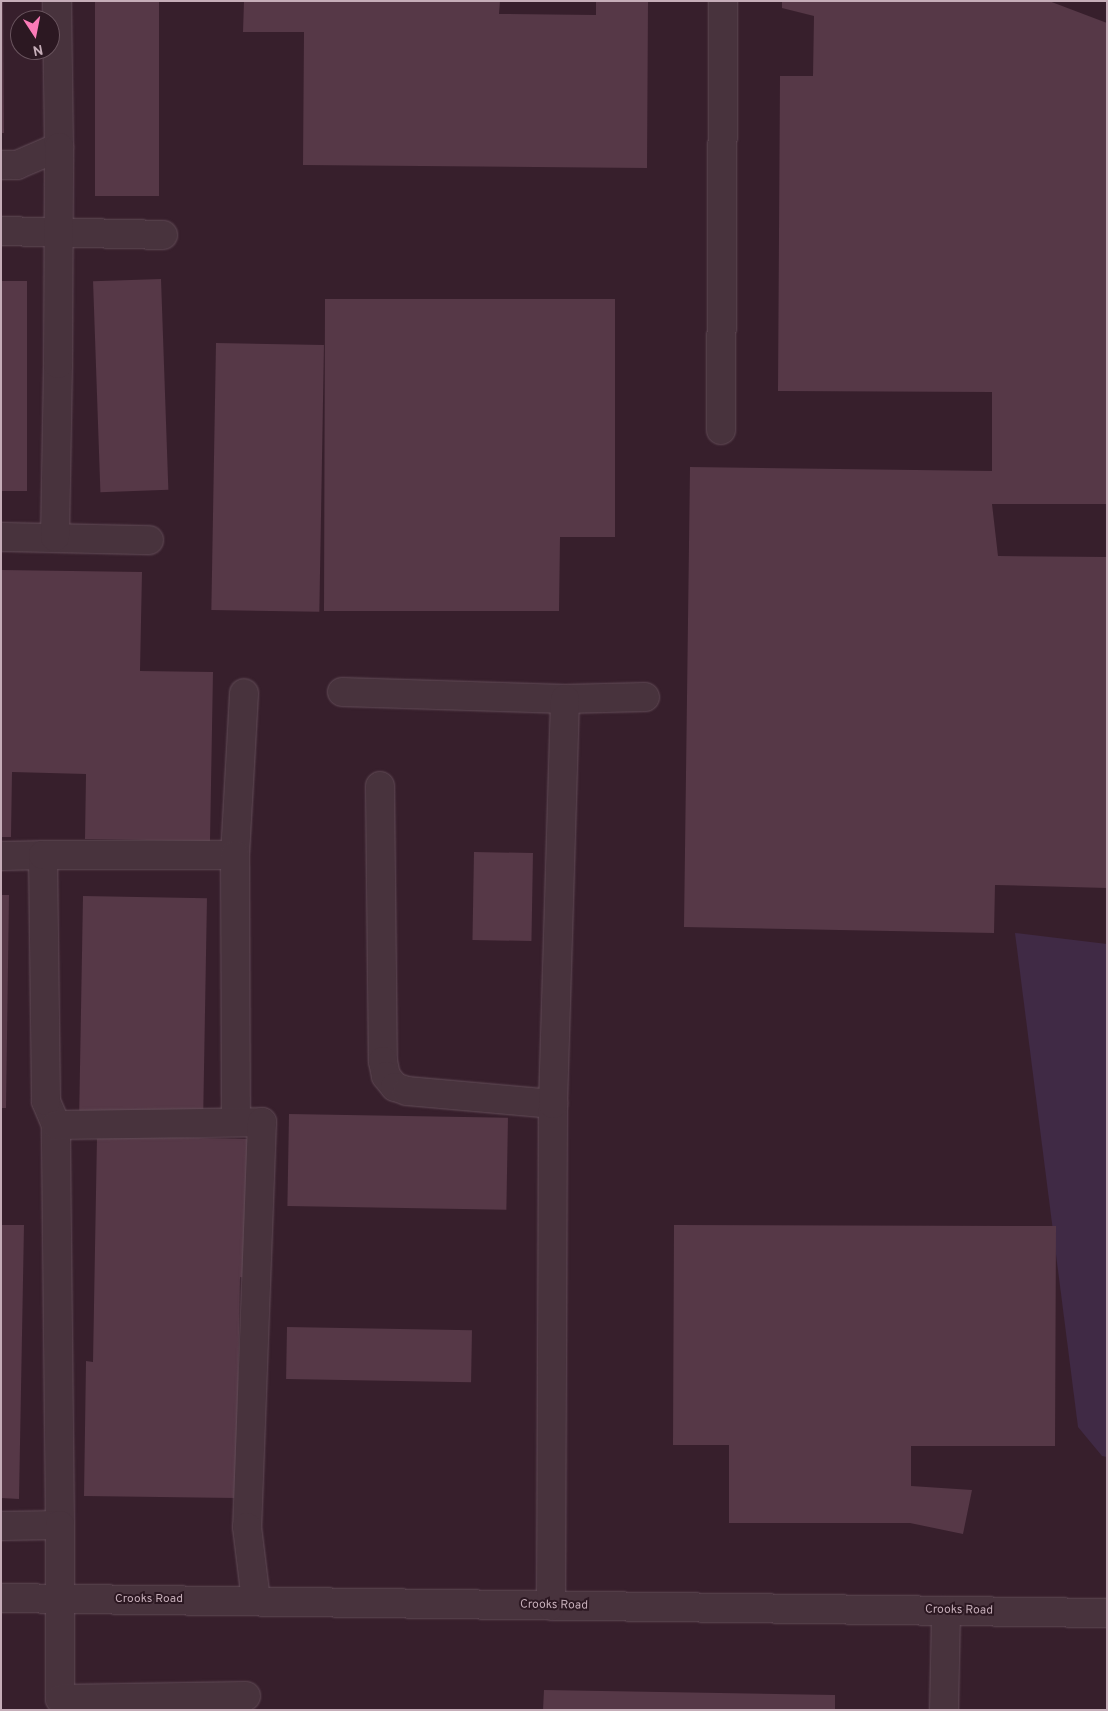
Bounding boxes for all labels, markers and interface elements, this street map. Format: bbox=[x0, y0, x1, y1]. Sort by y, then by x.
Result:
north arrow bbox=[10, 10, 60, 60]
text: N bbox=[31, 40, 44, 59]
street label: Crooks Road bbox=[115, 1593, 183, 1607]
street label: Crooks Road bbox=[520, 1598, 588, 1614]
street label: Crooks Road bbox=[925, 1603, 993, 1619]

